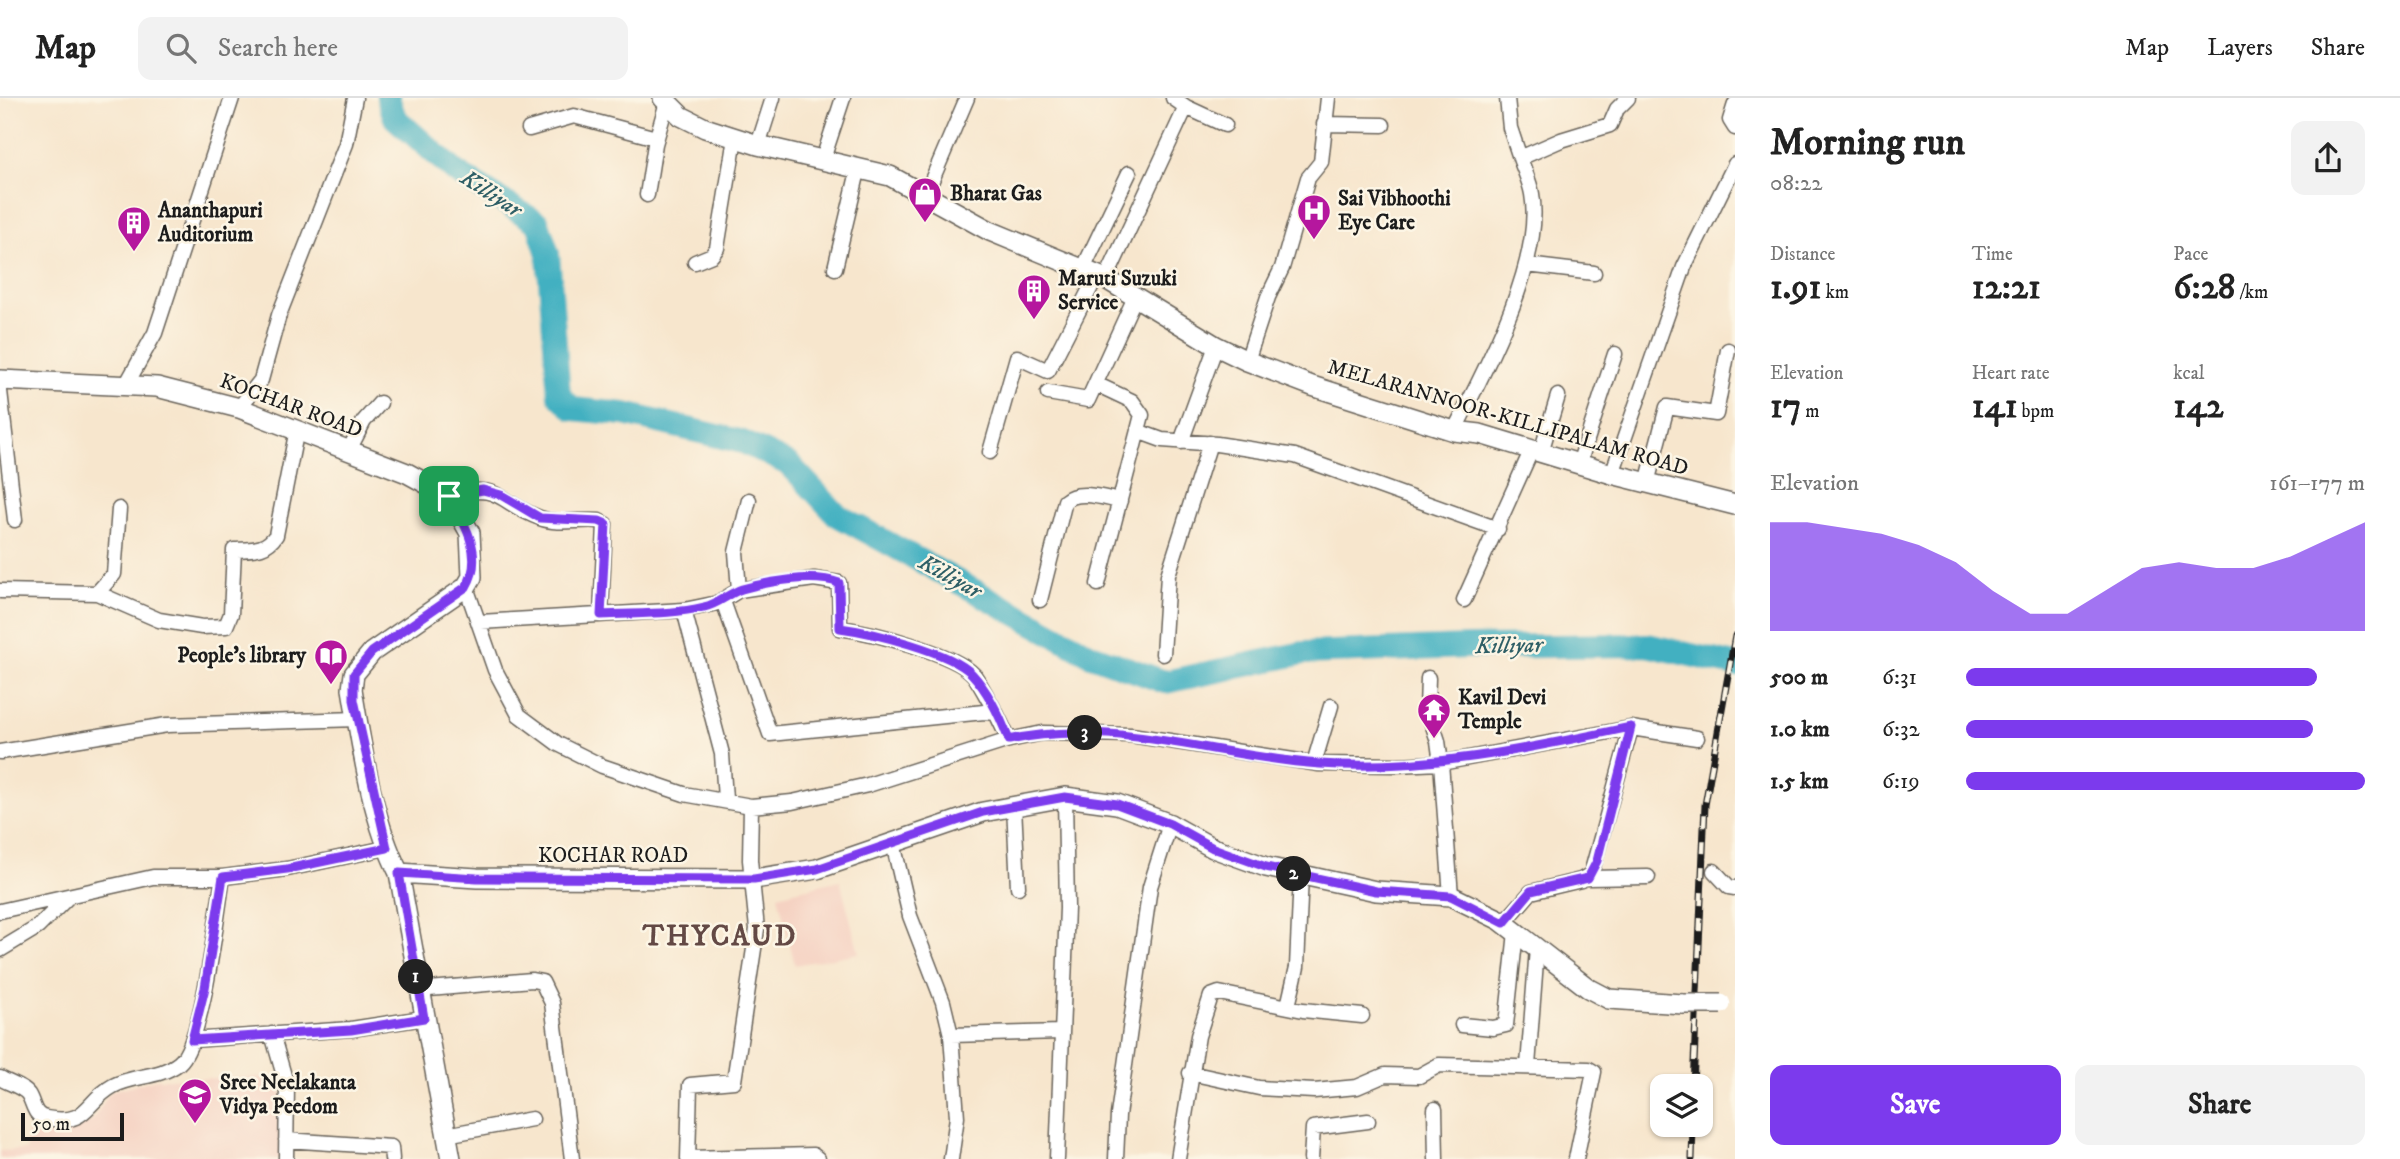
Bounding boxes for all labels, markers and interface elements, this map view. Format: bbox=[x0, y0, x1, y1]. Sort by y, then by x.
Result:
search box bbox=[138, 17, 628, 80]
text: Map bbox=[35, 28, 96, 69]
icon: search bbox=[162, 29, 200, 67]
text: Search here bbox=[218, 32, 338, 65]
text: Map bbox=[2125, 33, 2169, 63]
text: Layers bbox=[2207, 33, 2273, 63]
text: Share bbox=[2311, 33, 2365, 63]
text: Morning run bbox=[1770, 119, 1965, 167]
button: share bbox=[2291, 121, 2365, 195]
water label: Killiyar bbox=[454, 163, 529, 225]
text: 08:22 bbox=[1770, 169, 1822, 198]
shop icon: Bharat Gas bbox=[906, 175, 944, 224]
place label: Bharat Gas bbox=[950, 181, 1042, 207]
place label: Sai Vibhoothi Eye Care bbox=[1338, 186, 1451, 236]
hospital icon: Sai Vibhoothi Eye Care bbox=[1295, 192, 1333, 241]
place label: Ananthapuri Auditorium bbox=[157, 198, 263, 248]
building icon: Ananthapuri Auditorium bbox=[115, 204, 153, 253]
text: Distance bbox=[1770, 243, 1835, 266]
text: Time bbox=[1972, 243, 2013, 266]
text: Pace bbox=[2173, 243, 2208, 266]
place label: Maruti Suzuki Service bbox=[1058, 266, 1178, 316]
text: 1.91 bbox=[1770, 266, 1821, 310]
text: 12:21 bbox=[1972, 266, 2041, 310]
text: 6:28 bbox=[2173, 266, 2235, 310]
building icon: Maruti Suzuki Service bbox=[1015, 272, 1053, 321]
text: km bbox=[1821, 281, 1849, 304]
text: /km bbox=[2235, 281, 2268, 304]
street label: MELARANNOOR-KILLIPALAM ROAD bbox=[1325, 354, 1691, 482]
text: Elevation bbox=[1770, 362, 1844, 385]
text: Heart rate bbox=[1972, 362, 2050, 385]
text: kcal bbox=[2173, 362, 2205, 385]
street label: KOCHAR ROAD bbox=[216, 368, 366, 444]
text: 17 bbox=[1770, 385, 1801, 429]
text: 141 bbox=[1972, 385, 2018, 429]
text: 142 bbox=[2173, 385, 2224, 429]
text: m bbox=[1801, 400, 1820, 423]
text: bpm bbox=[2018, 400, 2054, 423]
pin bbox=[419, 466, 479, 526]
text: Elevation bbox=[1770, 469, 1859, 498]
text: 161–177 m bbox=[2269, 469, 2365, 498]
icon: arrive bbox=[430, 477, 468, 515]
water label: Killiyar bbox=[913, 548, 988, 607]
water label: Killiyar bbox=[1474, 631, 1545, 661]
library icon: People's library bbox=[312, 637, 350, 686]
place label: People's library bbox=[177, 643, 307, 669]
text: 500 m bbox=[1770, 663, 1828, 692]
text: 6:31 bbox=[1882, 663, 1917, 692]
place label: Kavil Devi Temple bbox=[1457, 685, 1547, 735]
temple icon: Kavil Devi Temple bbox=[1415, 691, 1453, 740]
text: 1.0 km bbox=[1770, 715, 1830, 744]
text: 6:32 bbox=[1882, 715, 1920, 744]
pin: 3 bbox=[1068, 716, 1102, 750]
text: 3 bbox=[1081, 721, 1088, 744]
text: 1.5 km bbox=[1770, 767, 1829, 796]
text: 6:19 bbox=[1882, 767, 1920, 796]
street label: KOCHAR ROAD bbox=[538, 843, 688, 869]
pin: 2 bbox=[1276, 856, 1312, 892]
text: 2 bbox=[1289, 862, 1298, 885]
district label: THYCAUD bbox=[642, 919, 797, 954]
pin: 1 bbox=[398, 960, 434, 994]
text: 1 bbox=[412, 965, 419, 988]
button: Save bbox=[1770, 1065, 2061, 1145]
button: Share bbox=[2075, 1065, 2365, 1145]
place label: Sree Neelakanta Vidya Peedom bbox=[219, 1070, 357, 1120]
map controls bbox=[1650, 1074, 1713, 1137]
button: layers bbox=[1650, 1074, 1713, 1137]
school or university icon: Sree Neelakanta Vidya Peedom bbox=[176, 1076, 214, 1125]
scale bar bbox=[21, 1110, 124, 1142]
text: 50 m bbox=[32, 1113, 70, 1136]

